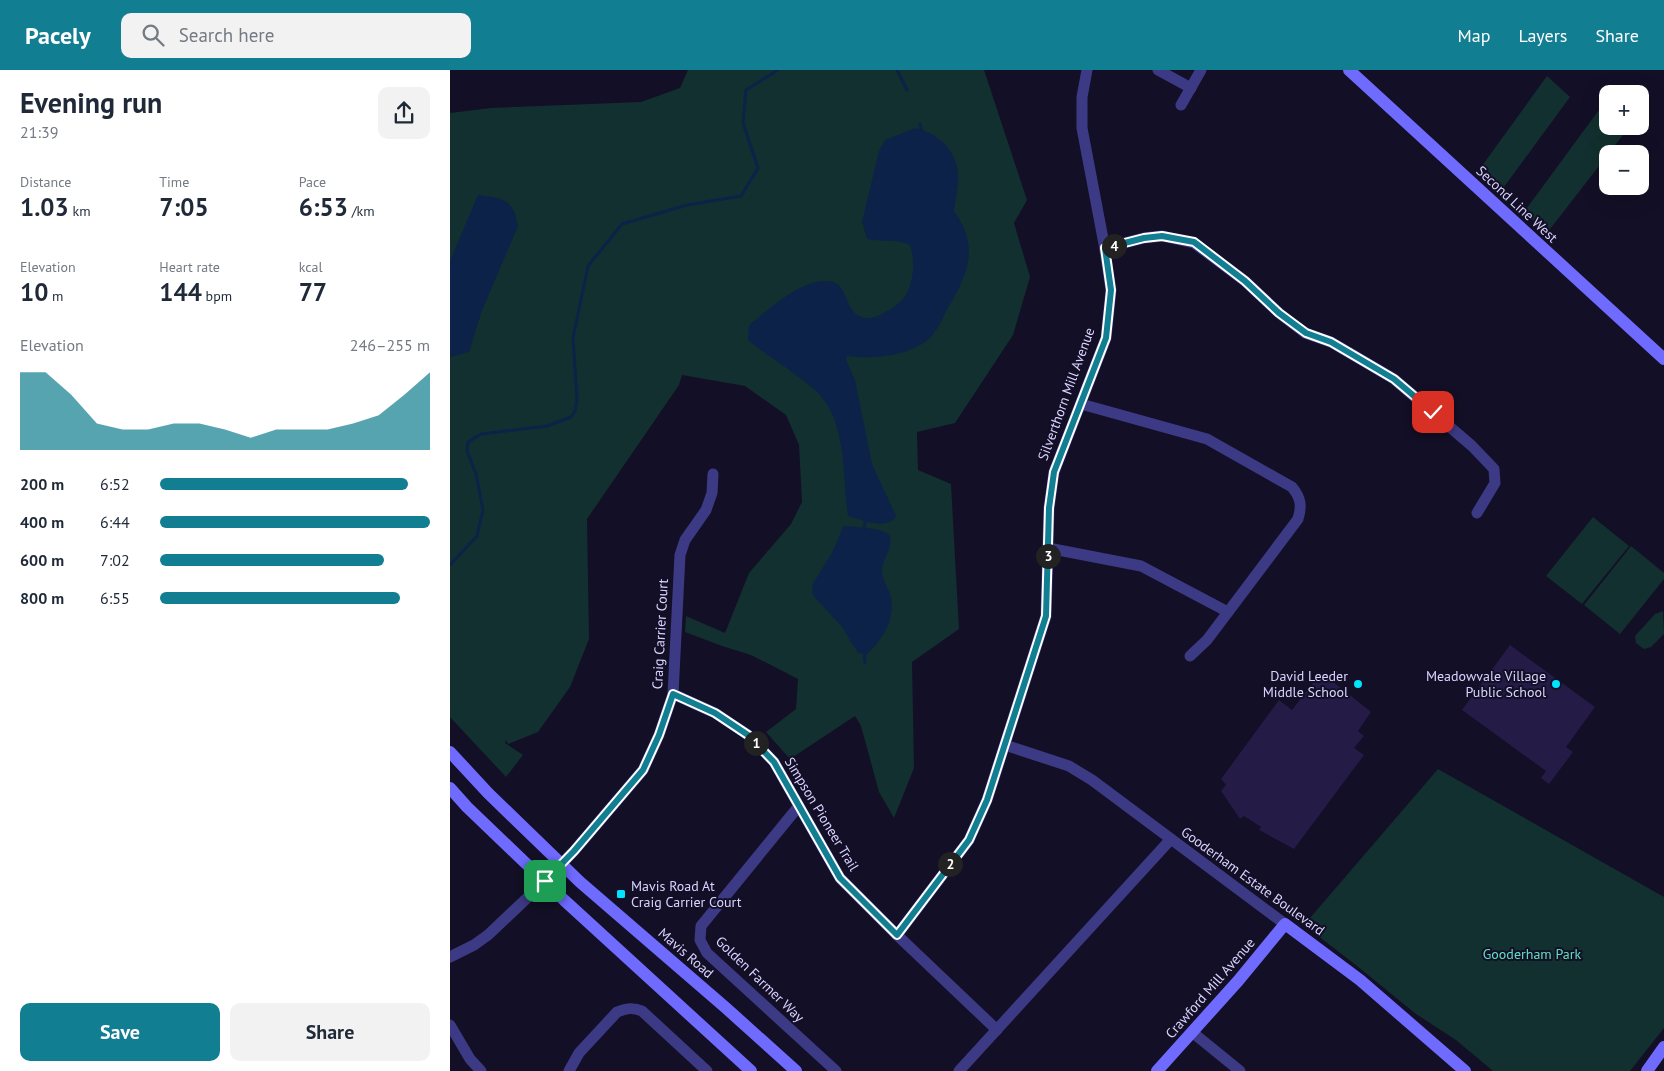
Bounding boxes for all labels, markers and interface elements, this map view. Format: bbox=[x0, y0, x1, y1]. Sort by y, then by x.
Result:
search box bbox=[121, 13, 471, 58]
text: Pacely bbox=[25, 20, 91, 51]
icon: search bbox=[139, 21, 167, 49]
text: Search here bbox=[179, 23, 274, 47]
text: Map bbox=[1458, 24, 1490, 47]
text: Layers bbox=[1518, 24, 1567, 47]
text: Share bbox=[1595, 24, 1639, 47]
text: Evening run bbox=[20, 84, 162, 121]
map controls bbox=[1599, 85, 1649, 195]
button: + bbox=[1599, 85, 1649, 135]
button: share bbox=[378, 87, 430, 139]
text: 21:39 bbox=[20, 122, 58, 142]
button: − bbox=[1599, 145, 1649, 195]
street label: Second Line West bbox=[1473, 162, 1562, 246]
text: Distance bbox=[20, 173, 71, 191]
text: Time bbox=[159, 173, 189, 191]
text: Pace bbox=[299, 173, 326, 191]
text: 1.03 bbox=[20, 191, 69, 223]
text: 7:05 bbox=[159, 191, 209, 223]
text: 6:53 bbox=[299, 191, 348, 223]
text: km bbox=[69, 202, 91, 220]
text: /km bbox=[348, 202, 375, 220]
pin: 4 bbox=[1102, 234, 1126, 258]
text: 4 bbox=[1111, 237, 1118, 255]
text: Elevation bbox=[20, 258, 76, 276]
text: Heart rate bbox=[159, 258, 220, 276]
text: kcal bbox=[299, 258, 323, 276]
text: 10 bbox=[20, 276, 48, 308]
text: 144 bbox=[159, 276, 202, 308]
text: 77 bbox=[299, 276, 327, 308]
text: m bbox=[48, 287, 63, 305]
text: bpm bbox=[202, 287, 232, 305]
street label: Silverthorn Mill Avenue bbox=[1034, 325, 1098, 463]
text: Elevation bbox=[20, 335, 84, 355]
text: 246–255 m bbox=[350, 335, 430, 355]
pin bbox=[1412, 391, 1454, 433]
icon: check bbox=[1419, 398, 1447, 426]
text: 200 m bbox=[20, 474, 64, 494]
text: 6:52 bbox=[100, 474, 130, 494]
text: 400 m bbox=[20, 512, 64, 532]
text: 6:44 bbox=[100, 512, 130, 532]
pin: 3 bbox=[1036, 544, 1060, 568]
text: 3 bbox=[1045, 547, 1052, 565]
text: 600 m bbox=[20, 550, 64, 570]
text: 7:02 bbox=[100, 550, 130, 570]
street label: Craig Carrier Court bbox=[648, 578, 672, 690]
text: 800 m bbox=[20, 588, 64, 608]
text: 6:55 bbox=[100, 588, 130, 608]
place label: David Leeder Middle School bbox=[1263, 667, 1348, 701]
place label: Meadowvale Village Public School bbox=[1426, 667, 1546, 701]
marker: David Leeder Middle School bbox=[1352, 678, 1364, 690]
marker: Meadowvale Village Public School bbox=[1550, 678, 1562, 690]
pin: 1 bbox=[744, 730, 768, 756]
text: 1 bbox=[753, 734, 760, 752]
street label: Simpson Pioneer Trail bbox=[781, 754, 863, 874]
street label: Gooderham Estate Boulevard bbox=[1178, 823, 1328, 939]
pin: 2 bbox=[938, 852, 962, 876]
text: 2 bbox=[947, 855, 954, 873]
pin bbox=[524, 860, 566, 902]
icon: arrive bbox=[531, 867, 559, 895]
place label: Mavis Road At Craig Carrier Court bbox=[631, 877, 742, 911]
marker: Mavis Road At Craig Carrier Court bbox=[615, 888, 627, 900]
street label: Mavis Road bbox=[655, 924, 717, 982]
street label: Golden Farmer Way bbox=[712, 932, 808, 1026]
street label: Crawford Mill Avenue bbox=[1161, 934, 1259, 1042]
park label: Gooderham Park bbox=[1483, 945, 1582, 963]
button: Save bbox=[20, 1003, 220, 1061]
button: Share bbox=[230, 1003, 430, 1061]

